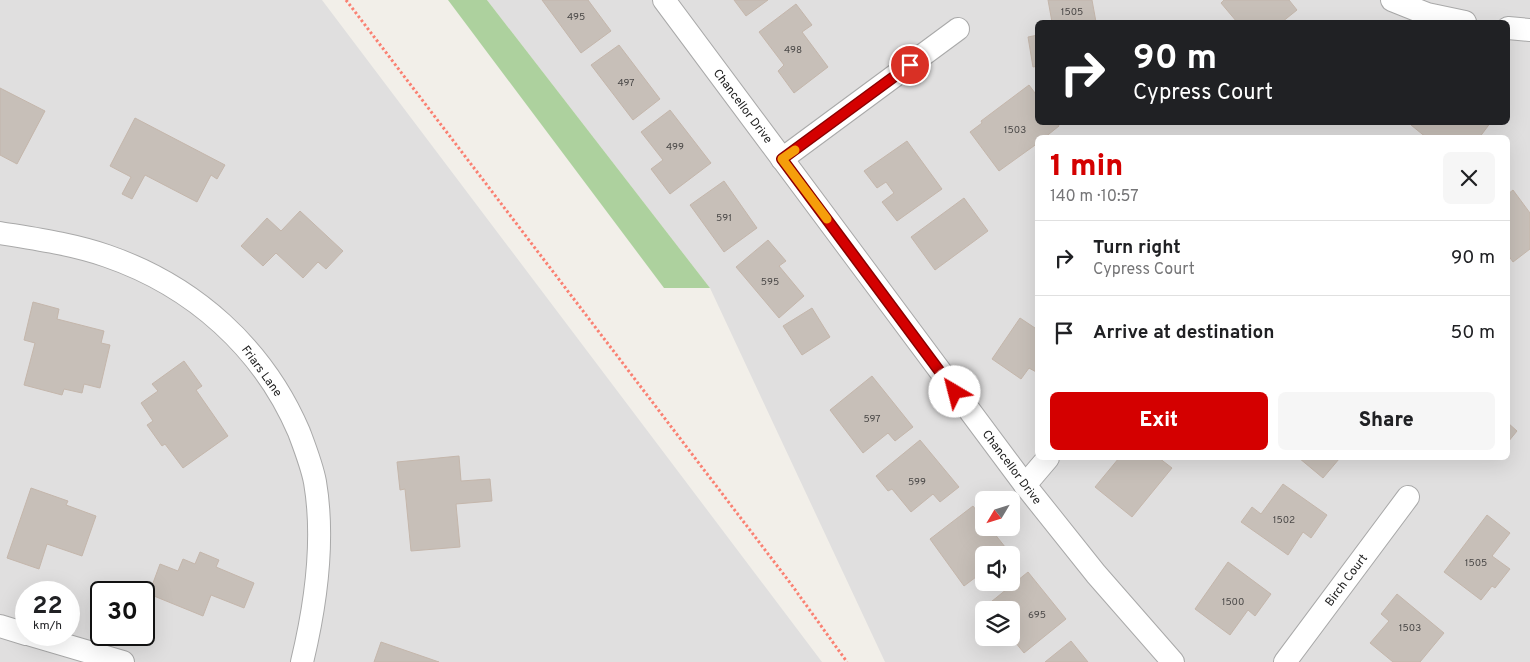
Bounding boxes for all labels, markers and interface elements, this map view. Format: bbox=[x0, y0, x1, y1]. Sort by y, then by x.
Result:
house number: 1505 bbox=[1061, 6, 1083, 19]
house number: 495 bbox=[567, 11, 585, 24]
text: 90 m bbox=[1133, 37, 1217, 81]
icon: right bbox=[1050, 40, 1115, 105]
house number: 498 bbox=[784, 44, 802, 57]
pin bbox=[889, 44, 931, 86]
icon: arrive bbox=[896, 51, 924, 79]
street label: Chancellor Drive bbox=[709, 66, 775, 147]
house number: 497 bbox=[618, 77, 634, 90]
text: Cypress Court bbox=[1133, 80, 1273, 107]
house number: 1503 bbox=[1004, 124, 1026, 137]
house number: 499 bbox=[666, 141, 684, 154]
text: 1 min bbox=[1050, 149, 1123, 186]
button: close bbox=[1443, 152, 1495, 204]
text: 140 m · 10:57 bbox=[1050, 187, 1139, 207]
house number: 591 bbox=[716, 212, 732, 225]
text: Turn right bbox=[1093, 236, 1181, 260]
icon: right bbox=[1050, 244, 1078, 272]
text: 90 m bbox=[1451, 246, 1495, 270]
text: Cypress Court bbox=[1093, 260, 1195, 280]
house number: 595 bbox=[761, 276, 779, 289]
icon: arrive bbox=[1050, 319, 1078, 347]
text: Arrive at destination bbox=[1093, 321, 1274, 345]
text: 50 m bbox=[1450, 321, 1495, 345]
street label: Friars Lane bbox=[237, 343, 285, 400]
position arrow bbox=[928, 365, 980, 417]
button: Exit bbox=[1050, 392, 1268, 450]
button: Share bbox=[1278, 392, 1495, 450]
house number: 597 bbox=[863, 413, 881, 426]
street label: Chancellor Drive bbox=[978, 427, 1044, 508]
house number: 599 bbox=[908, 476, 926, 489]
north arrow bbox=[975, 491, 1020, 536]
map controls bbox=[975, 491, 1020, 646]
house number: 1502 bbox=[1273, 514, 1295, 527]
button: sound bbox=[975, 546, 1020, 591]
street label: Birch Court bbox=[1322, 551, 1372, 610]
house number: 1505 bbox=[1465, 557, 1487, 570]
speed limit sign: 30 bbox=[90, 581, 155, 646]
text: 22 bbox=[32, 591, 63, 623]
house number: 1500 bbox=[1222, 596, 1244, 609]
button: layers bbox=[975, 601, 1020, 646]
house number: 695 bbox=[1028, 609, 1046, 622]
text: km/h bbox=[33, 618, 62, 634]
house number: 1503 bbox=[1399, 622, 1421, 635]

